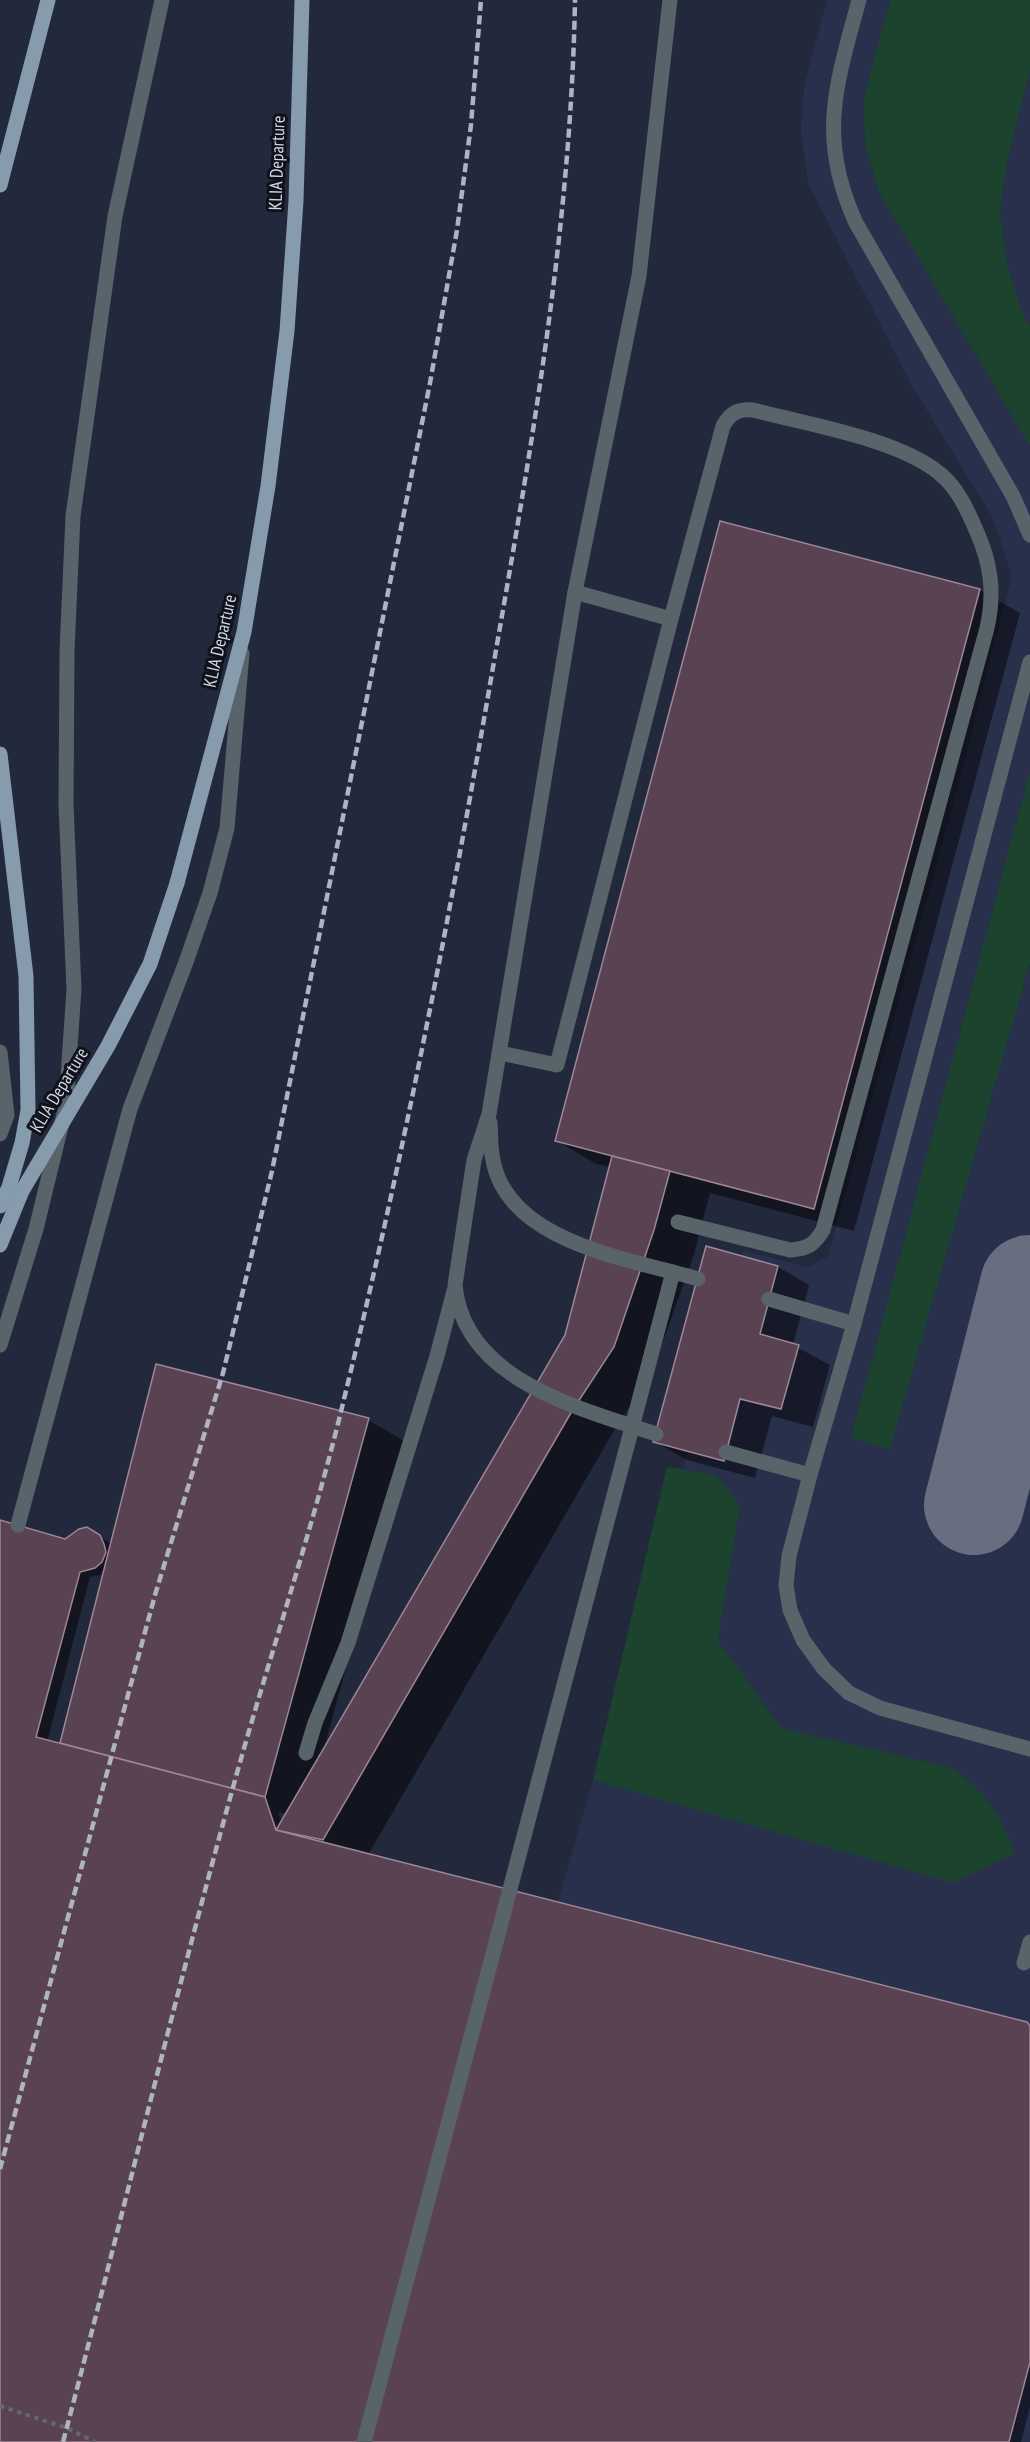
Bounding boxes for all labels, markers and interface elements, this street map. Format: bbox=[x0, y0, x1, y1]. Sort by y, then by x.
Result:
street label: KLIA Departure bbox=[263, 115, 290, 211]
street label: KLIA Departure bbox=[198, 592, 241, 690]
street label: KLIA Departure bbox=[24, 1043, 93, 1136]

